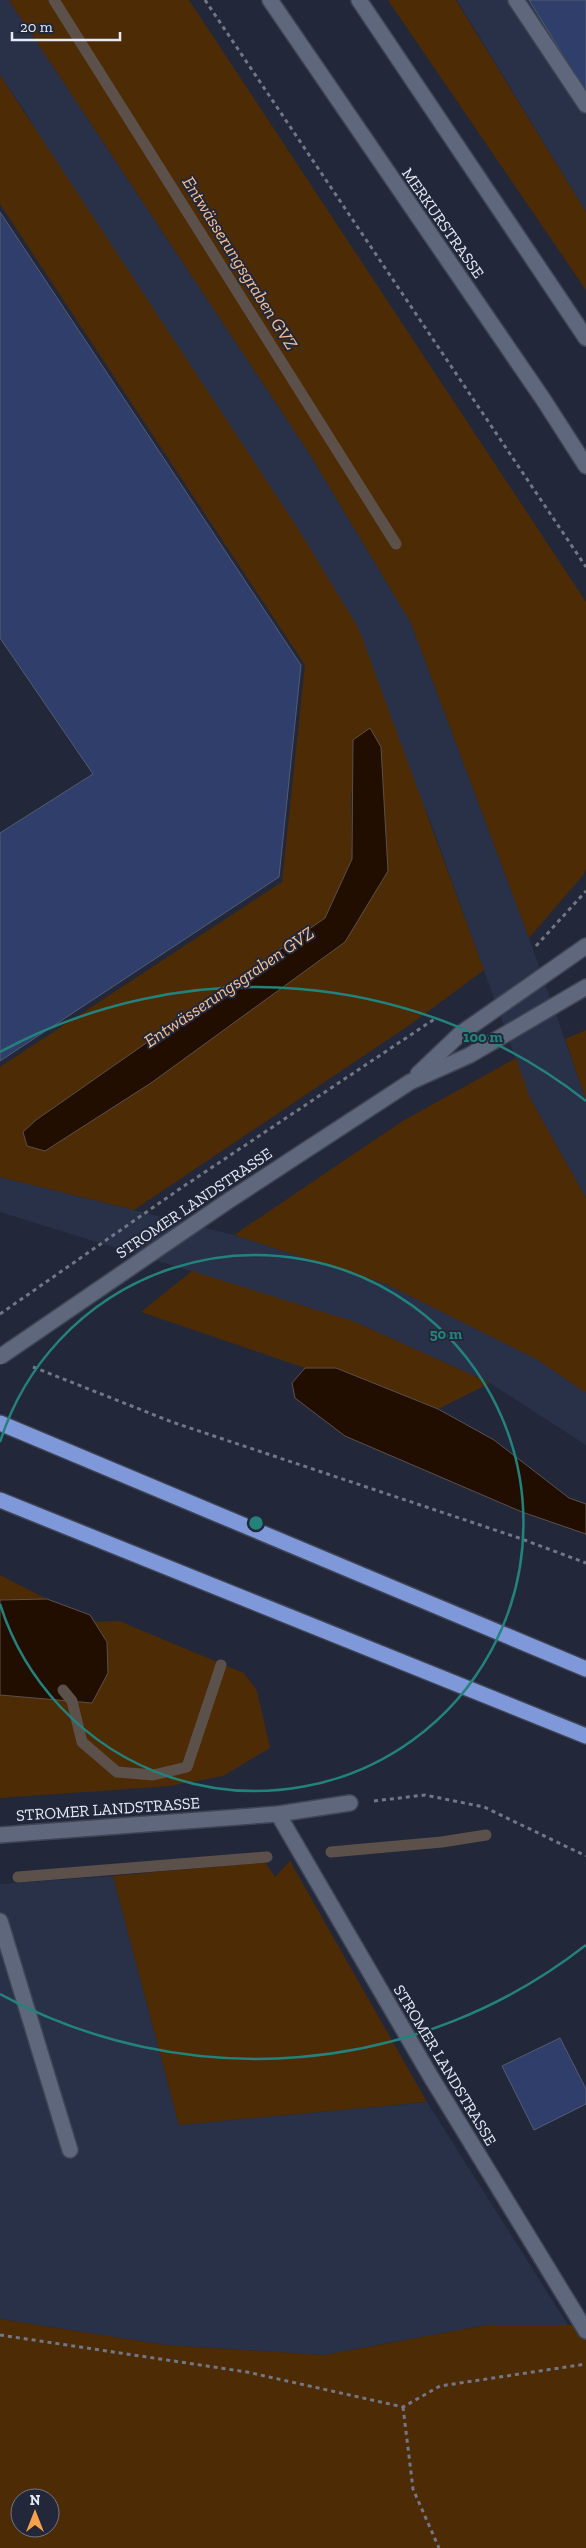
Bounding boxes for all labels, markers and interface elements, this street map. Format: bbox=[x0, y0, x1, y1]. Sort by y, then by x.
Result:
scale bar bbox=[12, 10, 120, 42]
text: 20 m bbox=[20, 18, 53, 36]
street label: MERKURSTRASSE bbox=[398, 164, 488, 282]
water label: Entwässerungsgraben GVZ bbox=[178, 172, 302, 354]
water label: Entwässerungsgraben GVZ bbox=[140, 922, 318, 1052]
text: 100 m bbox=[463, 1028, 503, 1046]
street label: STROMER LANDSTRASSE bbox=[112, 1144, 276, 1262]
text: 50 m bbox=[430, 1325, 462, 1343]
centre of rings bbox=[247, 1514, 265, 1532]
street label: STROMER LANDSTRASSE bbox=[16, 1793, 200, 1825]
street label: STROMER LANDSTRASSE bbox=[389, 1981, 501, 2149]
north arrow bbox=[10, 2488, 60, 2538]
text: N bbox=[30, 2492, 41, 2509]

